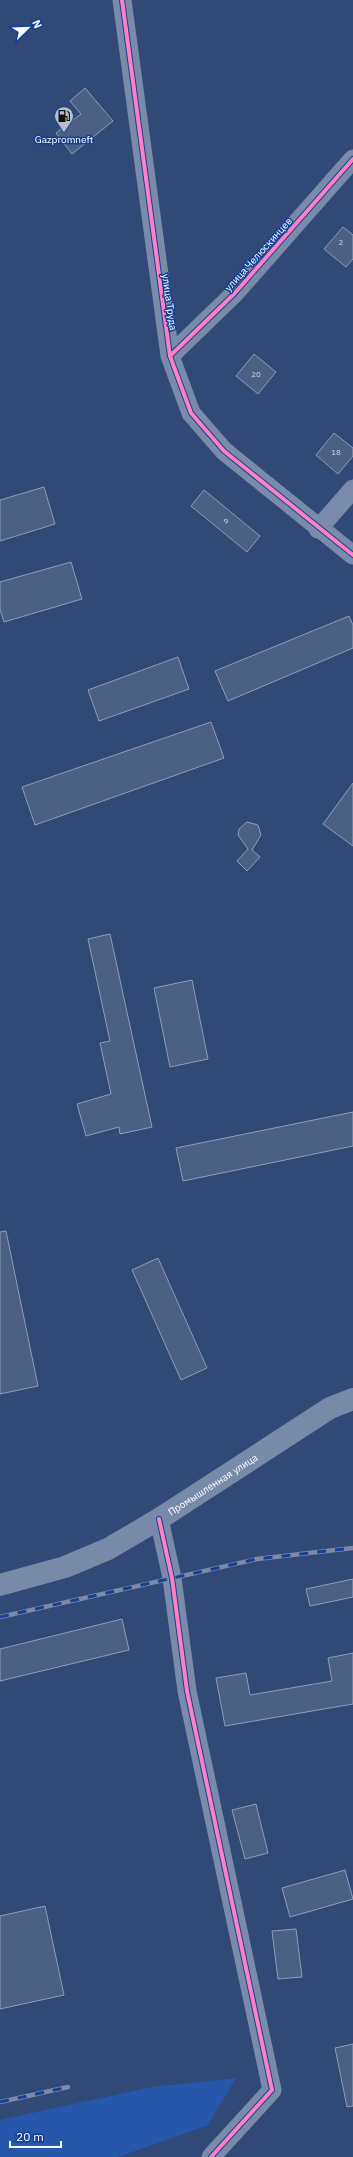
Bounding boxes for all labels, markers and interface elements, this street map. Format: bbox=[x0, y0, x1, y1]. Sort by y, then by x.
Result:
north arrow bbox=[8, 8, 48, 48]
text: N bbox=[29, 18, 45, 31]
fuel station icon: Gazpromneft bbox=[53, 105, 75, 133]
place label: Gazpromneft bbox=[35, 133, 94, 146]
street label: улица Челюскинцев bbox=[222, 215, 295, 294]
house number: 2 bbox=[339, 237, 344, 247]
street label: улица Труда bbox=[159, 273, 180, 332]
house number: 20 bbox=[251, 369, 261, 379]
house number: 18 bbox=[331, 447, 341, 457]
house number: 9 bbox=[224, 516, 229, 526]
street label: Промышленная улица bbox=[165, 1450, 261, 1519]
scale bar bbox=[10, 2123, 61, 2149]
text: 20 m bbox=[16, 2129, 44, 2144]

